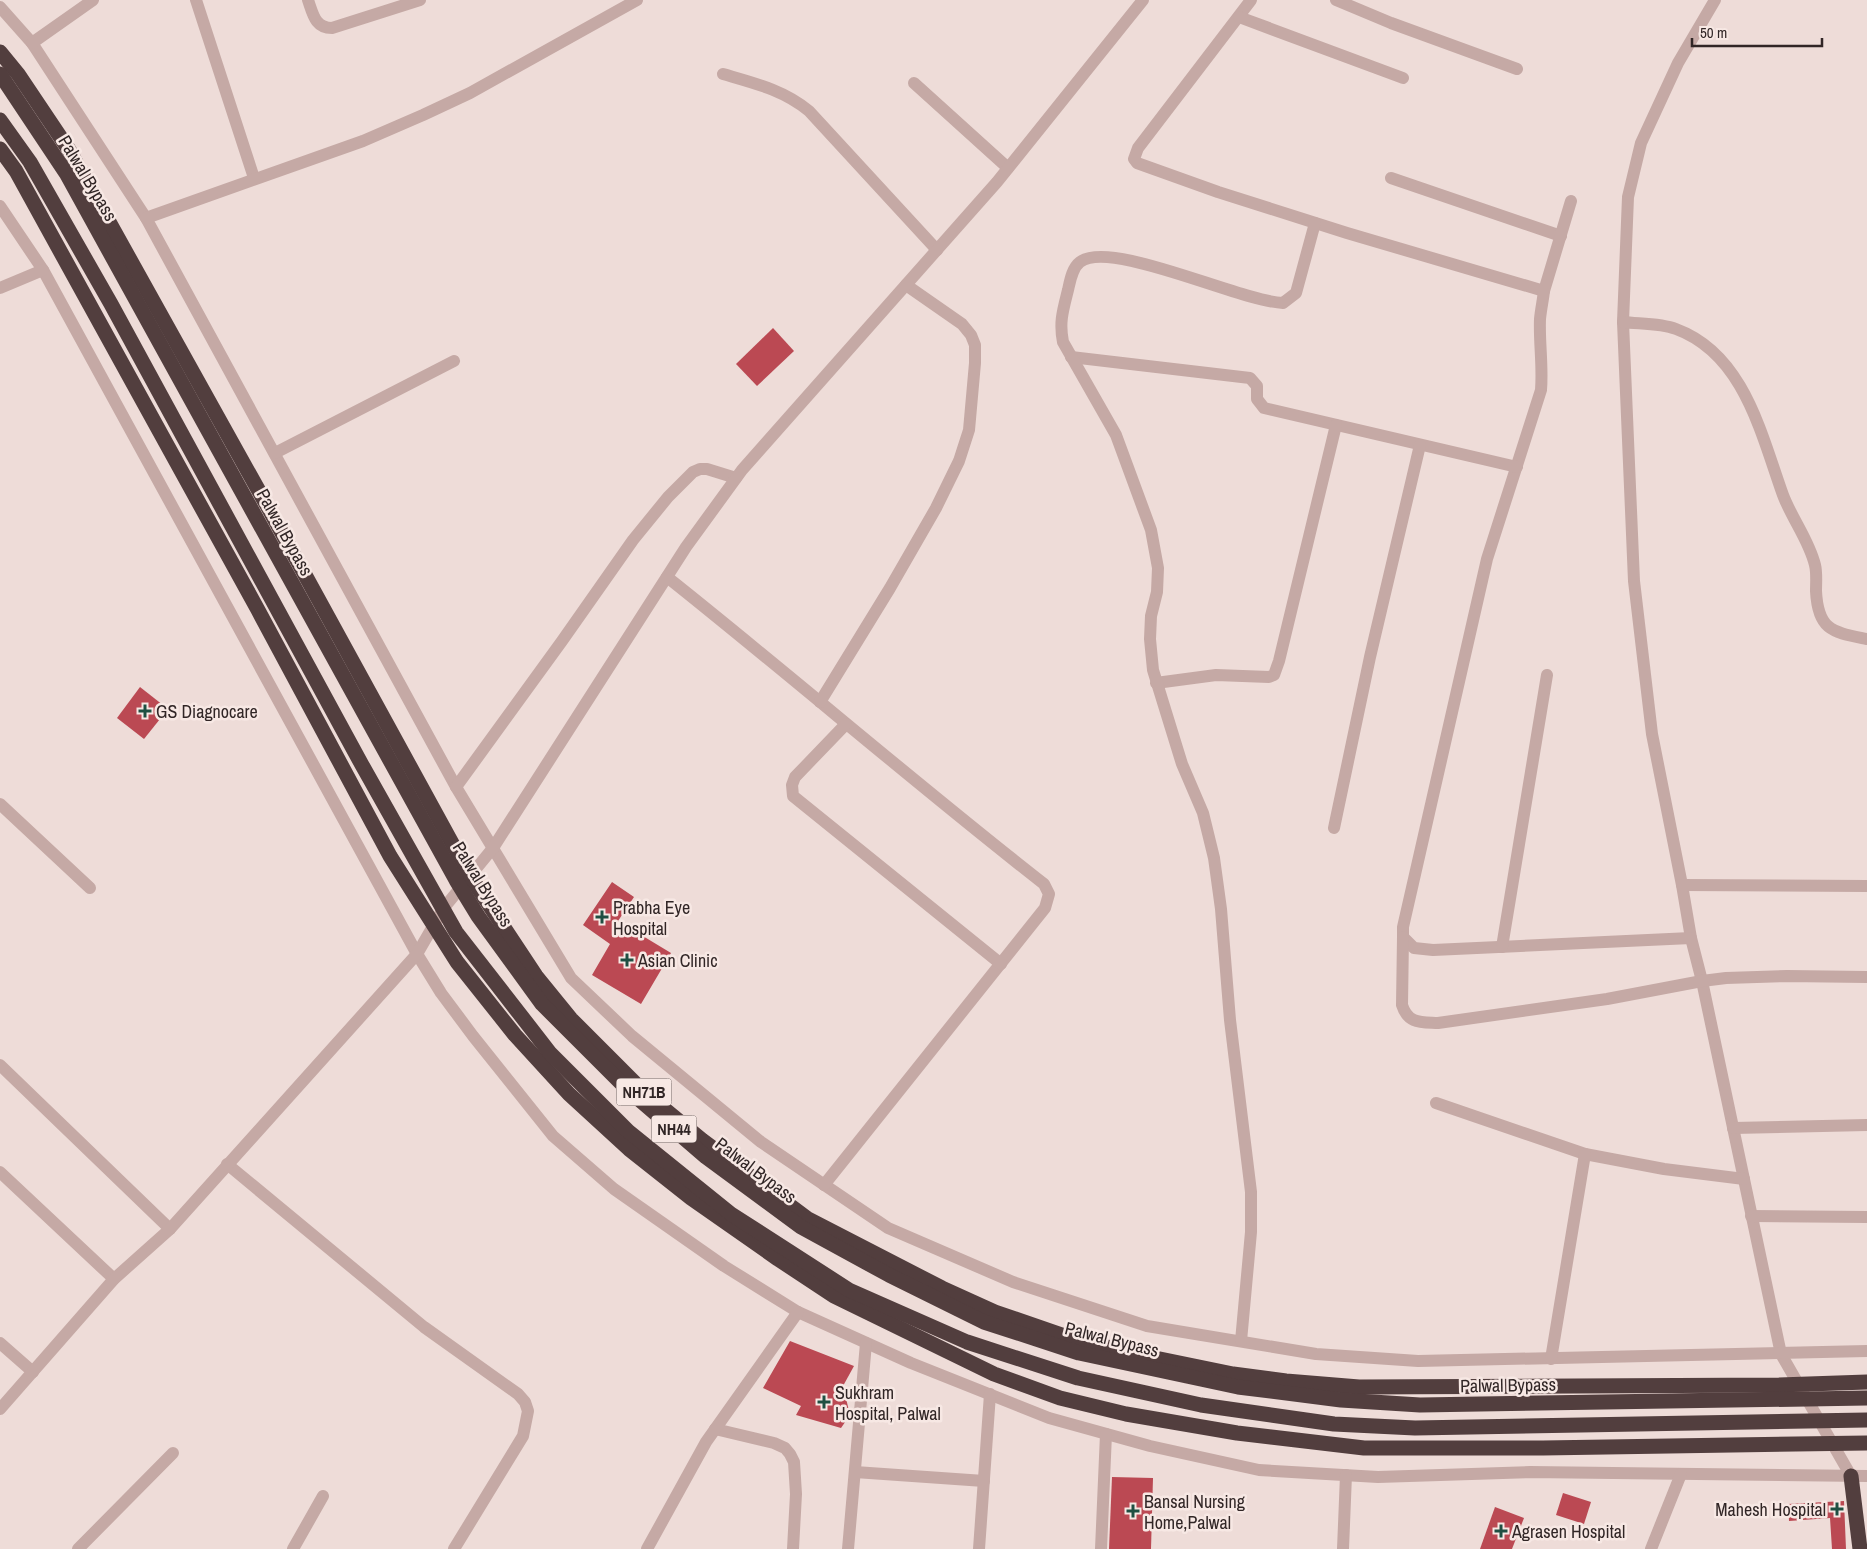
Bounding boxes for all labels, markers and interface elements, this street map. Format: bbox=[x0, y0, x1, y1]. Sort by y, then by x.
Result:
scale bar bbox=[1692, 15, 1822, 47]
text: 50 m bbox=[1700, 22, 1727, 43]
street label: Palwal Bypass bbox=[53, 130, 123, 226]
street label: Palwal Bypass bbox=[251, 484, 319, 580]
place label: GS Diagnocare bbox=[156, 699, 258, 724]
marker: GS Diagnocare bbox=[138, 704, 152, 718]
street label: Palwal Bypass bbox=[447, 837, 519, 931]
place label: Prabha Eye Hospital bbox=[613, 895, 690, 941]
marker: Prabha Eye Hospital bbox=[595, 910, 609, 924]
place label: Asian Clinic bbox=[637, 948, 718, 973]
marker: Asian Clinic bbox=[620, 953, 634, 967]
road number: NH71B bbox=[616, 1078, 672, 1106]
road number: NH44 bbox=[652, 1116, 696, 1142]
street label: Palwal Bypass bbox=[710, 1131, 802, 1209]
street label: Palwal Bypass bbox=[1062, 1315, 1162, 1363]
street label: Palwal Bypass bbox=[1460, 1372, 1556, 1398]
place label: Sukhram Hospital, Palwal bbox=[835, 1380, 941, 1426]
marker: Sukhram Hospital, Palwal bbox=[817, 1395, 831, 1409]
place label: Bansal Nursing Home,Palwal bbox=[1144, 1489, 1246, 1535]
place label: Mahesh Hospital bbox=[1715, 1497, 1826, 1522]
marker: Mahesh Hospital bbox=[1830, 1502, 1844, 1516]
marker: Bansal Nursing Home,Palwal bbox=[1126, 1504, 1140, 1518]
place label: Agrasen Hospital bbox=[1511, 1519, 1625, 1544]
marker: Agrasen Hospital bbox=[1494, 1524, 1508, 1538]

